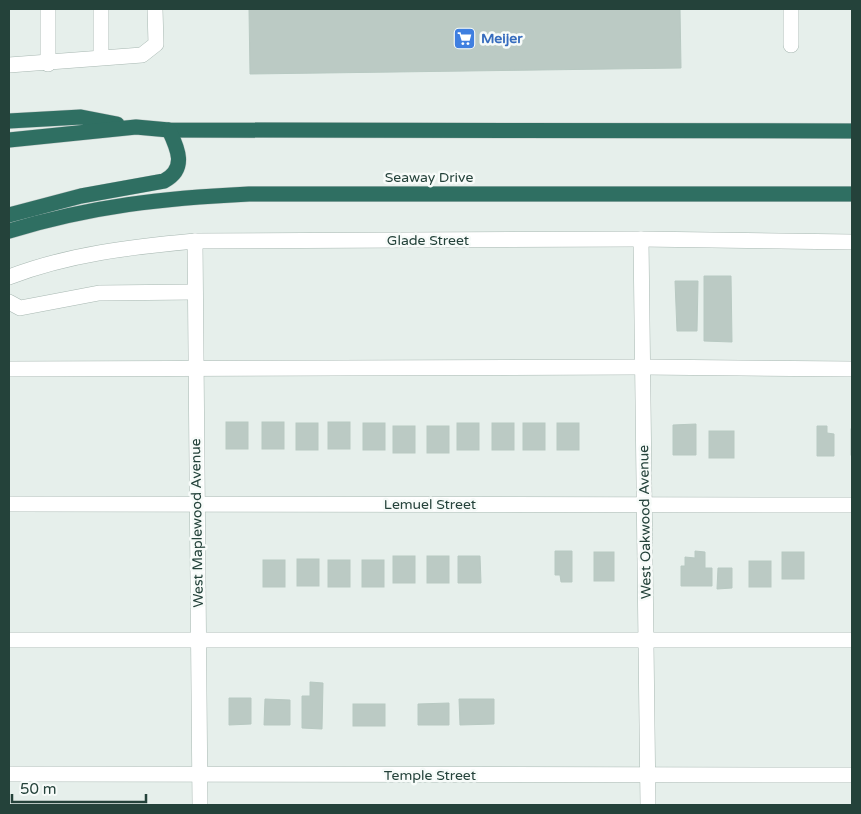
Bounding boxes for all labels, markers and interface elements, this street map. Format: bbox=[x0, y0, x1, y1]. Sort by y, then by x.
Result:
supermarket icon: Meijer bbox=[453, 26, 477, 50]
place label: Meijer bbox=[481, 30, 523, 47]
street label: Seaway Drive bbox=[385, 169, 473, 186]
street label: Glade Street bbox=[387, 232, 470, 249]
street label: West Maplewood Avenue bbox=[187, 438, 207, 608]
street label: West Oakwood Avenue bbox=[635, 445, 655, 599]
street label: Lemuel Street bbox=[384, 496, 477, 513]
street label: Temple Street bbox=[384, 767, 477, 784]
scale bar bbox=[12, 772, 146, 804]
text: 50 m bbox=[20, 780, 57, 798]

